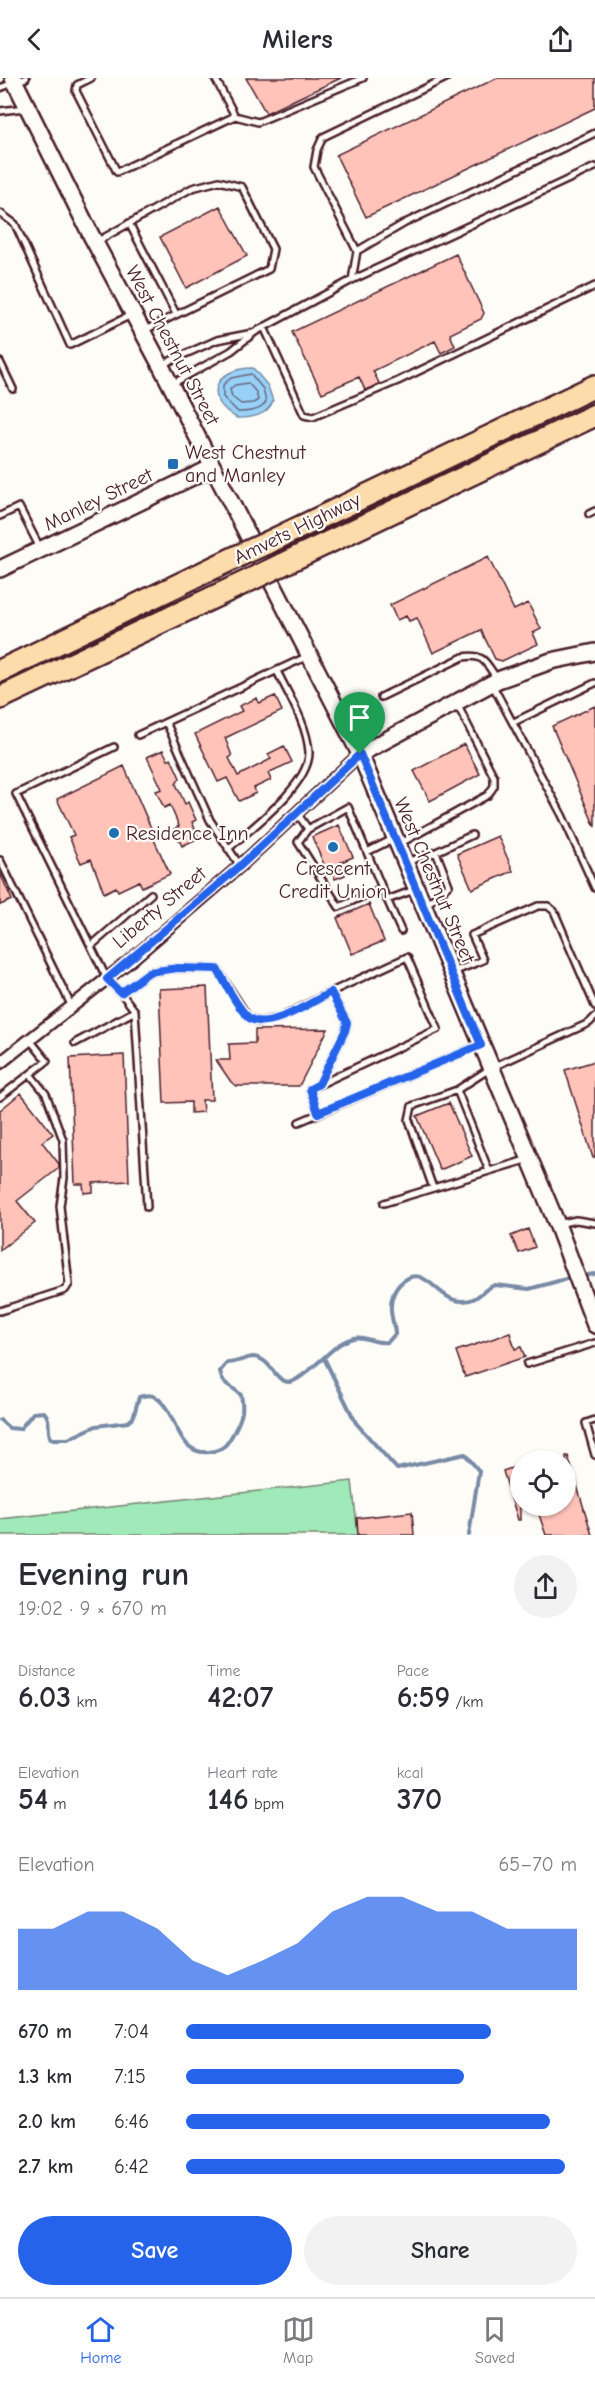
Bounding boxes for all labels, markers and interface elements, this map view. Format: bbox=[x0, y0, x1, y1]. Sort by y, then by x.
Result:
icon: back bbox=[18, 23, 51, 56]
icon: share bbox=[544, 23, 577, 56]
text: Milers bbox=[262, 24, 333, 55]
street label: West Chestnut Street bbox=[121, 261, 225, 430]
place label: West Chestnut and Manley bbox=[185, 441, 307, 487]
marker: West Chestnut and Manley bbox=[166, 457, 180, 471]
street label: Manley Street bbox=[40, 463, 158, 536]
street label: Amvets Highway bbox=[230, 488, 364, 569]
pin bbox=[334, 692, 385, 754]
icon: arrive bbox=[343, 701, 376, 734]
street label: West Chestnut Street bbox=[389, 794, 480, 968]
place label: Residence Inn bbox=[126, 822, 249, 845]
marker: Residence Inn bbox=[107, 826, 121, 840]
marker: Crescent Credit Union bbox=[326, 840, 340, 854]
place label: Crescent Credit Union bbox=[279, 857, 387, 903]
street label: Liberty Street bbox=[108, 861, 212, 953]
map controls bbox=[510, 1450, 576, 1516]
button: locate bbox=[510, 1450, 576, 1516]
text: Evening run bbox=[18, 1555, 189, 1593]
button: share bbox=[514, 1555, 577, 1618]
text: 19:02 · 9 × 670 m bbox=[18, 1597, 167, 1620]
text: Distance bbox=[18, 1662, 75, 1680]
text: Time bbox=[207, 1662, 241, 1680]
text: Pace bbox=[397, 1662, 429, 1680]
text: 6.03 bbox=[18, 1680, 71, 1715]
text: 42:07 bbox=[207, 1680, 273, 1715]
text: 6:59 bbox=[397, 1680, 450, 1715]
text: km bbox=[71, 1693, 97, 1711]
text: /km bbox=[450, 1693, 483, 1711]
text: Elevation bbox=[18, 1764, 79, 1782]
text: Heart rate bbox=[207, 1764, 278, 1782]
text: kcal bbox=[397, 1764, 424, 1782]
text: 54 bbox=[18, 1782, 48, 1817]
text: 146 bbox=[207, 1782, 249, 1817]
text: 370 bbox=[397, 1782, 442, 1817]
text: m bbox=[48, 1795, 67, 1813]
text: bpm bbox=[249, 1795, 284, 1813]
text: Elevation bbox=[18, 1853, 95, 1876]
text: 65–70 m bbox=[498, 1853, 577, 1876]
text: 670 m bbox=[18, 2020, 72, 2043]
text: 7:04 bbox=[114, 2020, 149, 2043]
text: 1.3 km bbox=[18, 2065, 72, 2088]
text: 7:15 bbox=[114, 2065, 146, 2088]
text: 2.0 km bbox=[18, 2110, 76, 2133]
text: 6:46 bbox=[114, 2110, 149, 2133]
text: 2.7 km bbox=[18, 2155, 73, 2178]
text: 6:42 bbox=[114, 2155, 149, 2178]
button: Save bbox=[18, 2216, 292, 2285]
button: Share bbox=[304, 2216, 577, 2285]
tab: Home bbox=[80, 2313, 121, 2367]
tab: Map bbox=[282, 2313, 315, 2367]
tab: Saved bbox=[475, 2313, 515, 2367]

